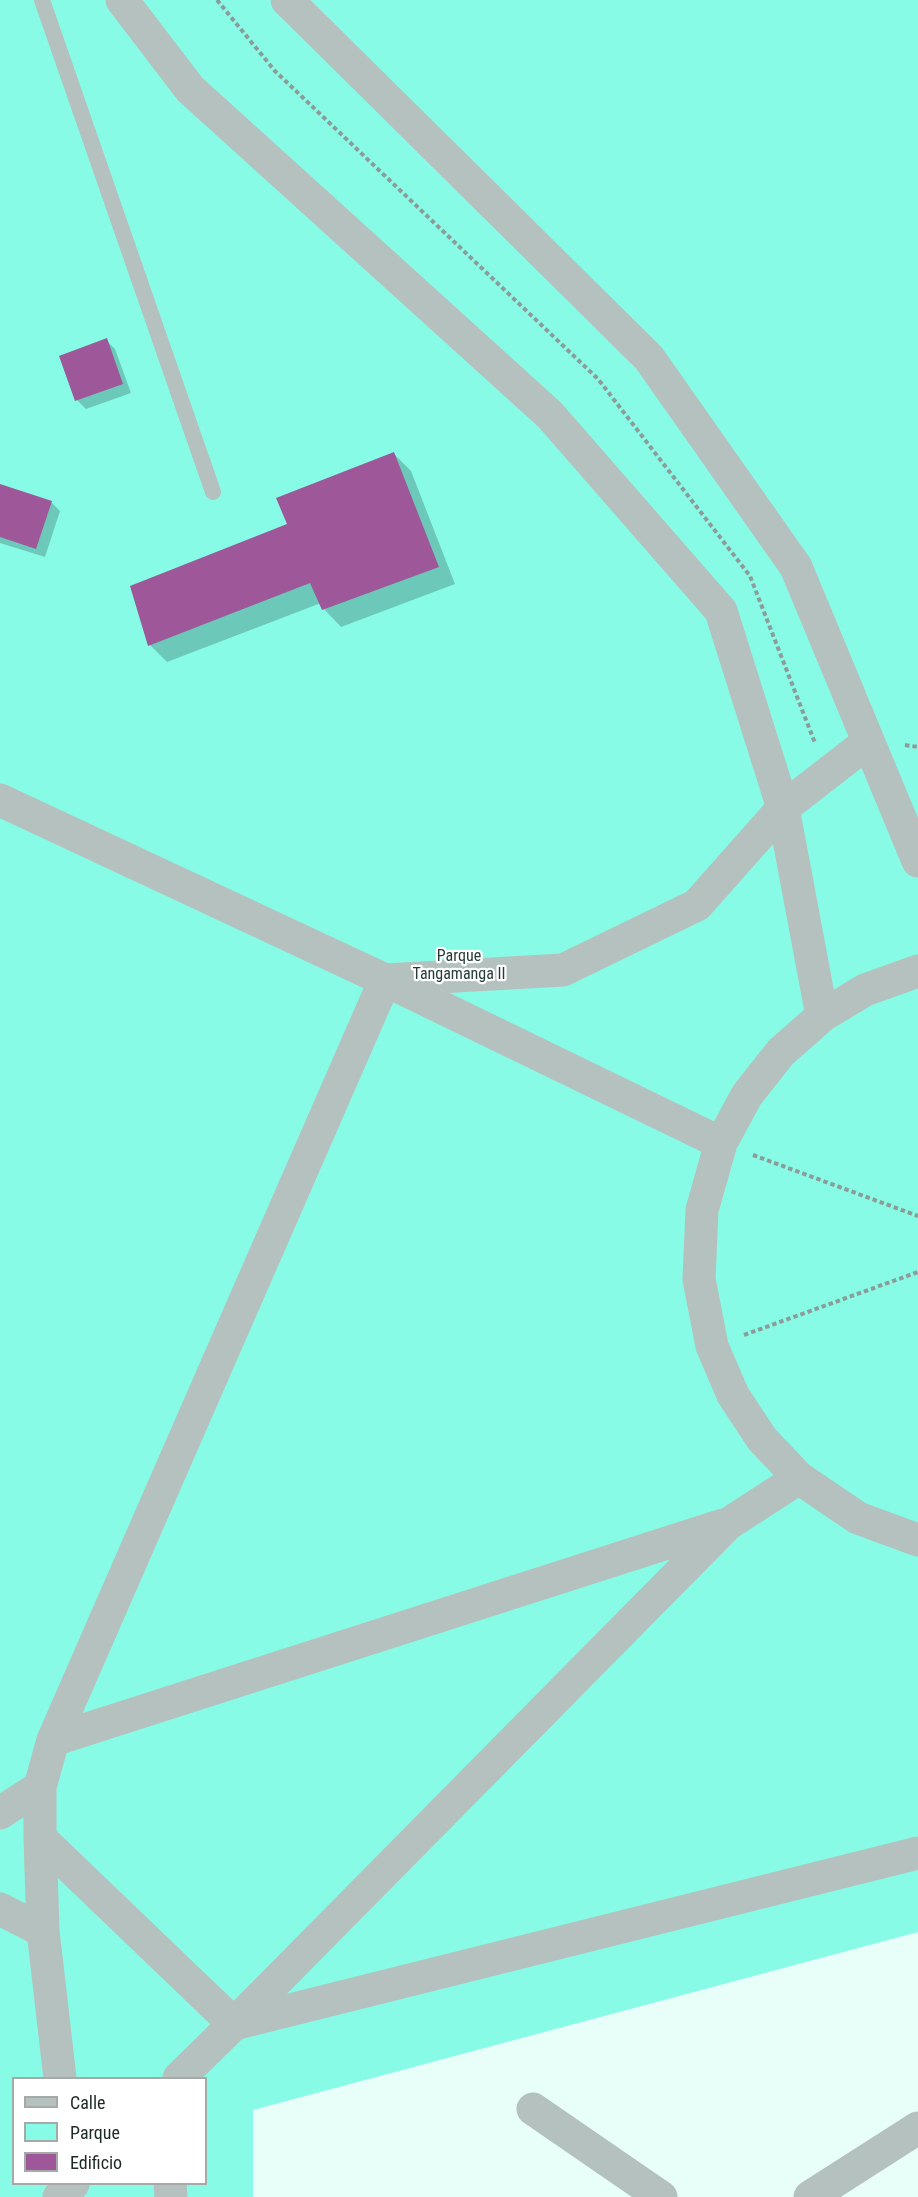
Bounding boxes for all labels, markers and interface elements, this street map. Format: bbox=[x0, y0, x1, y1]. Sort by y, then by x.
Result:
park label: Parque Tangamanga II bbox=[412, 947, 506, 985]
legend bbox=[12, 2077, 207, 2185]
text: Calle bbox=[70, 2092, 106, 2113]
text: Parque bbox=[70, 2122, 120, 2143]
text: Edificio bbox=[70, 2152, 122, 2173]

